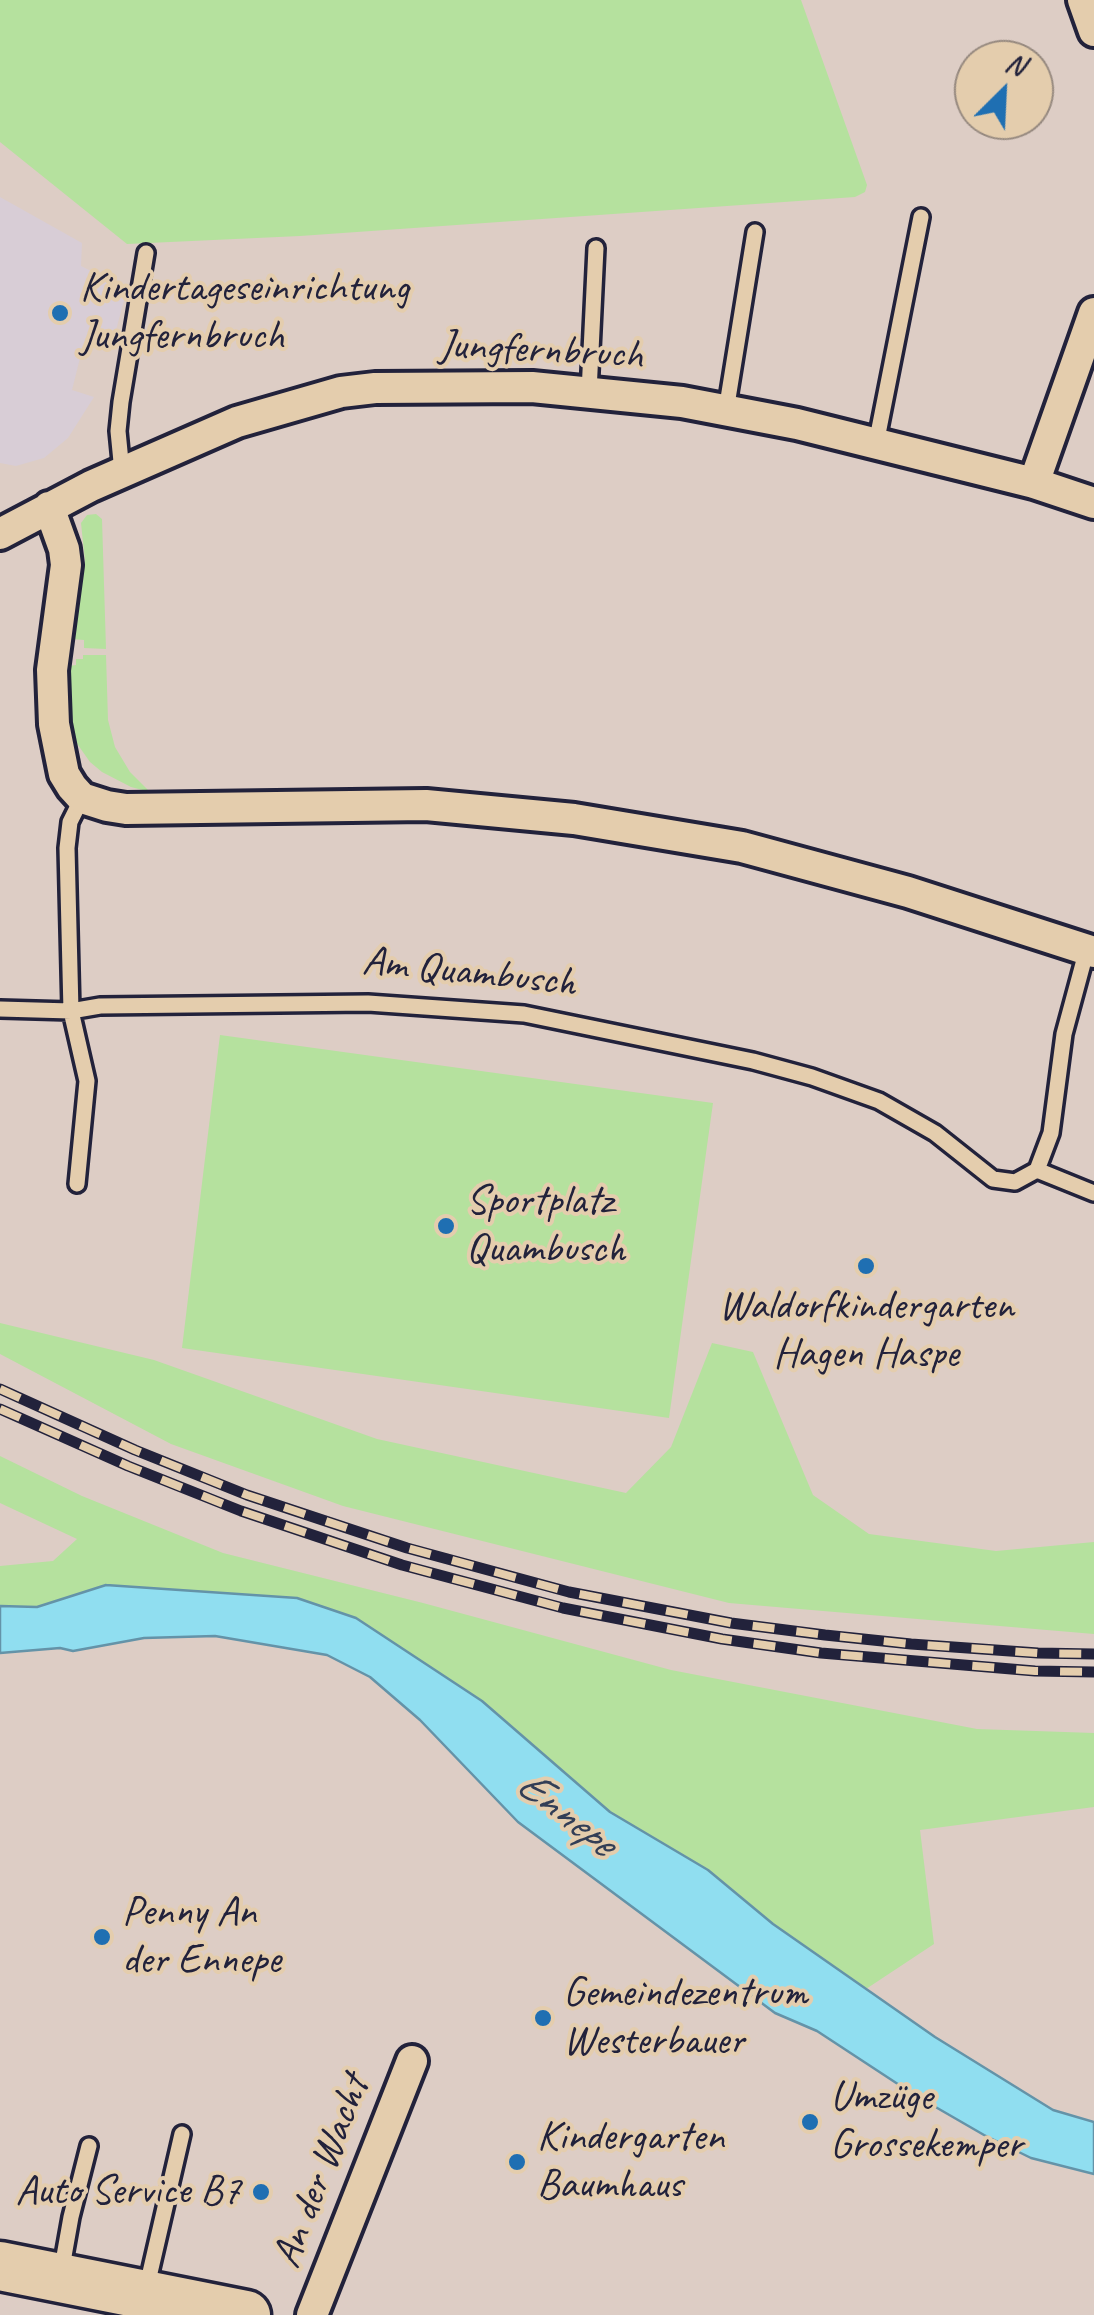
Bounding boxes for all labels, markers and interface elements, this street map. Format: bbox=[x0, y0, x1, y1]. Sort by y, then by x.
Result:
north arrow bbox=[954, 40, 1054, 140]
text: N bbox=[1001, 44, 1031, 83]
place label: Kindertageseinrichtung Jungfernbruch bbox=[80, 264, 409, 362]
marker: Kindertageseinrichtung Jungfernbruch bbox=[49, 302, 71, 324]
street label: Jungfernbruch bbox=[438, 320, 644, 382]
street label: Am Quambusch bbox=[360, 937, 578, 1009]
place label: Sportplatz Quambusch bbox=[466, 1177, 625, 1276]
marker: Sportplatz Quambusch bbox=[435, 1215, 457, 1237]
marker: Waldorfkindergarten Hagen Haspe bbox=[855, 1255, 877, 1277]
place label: Waldorfkindergarten Hagen Haspe bbox=[718, 1282, 1014, 1380]
water label: Ennepe bbox=[505, 1759, 625, 1869]
place label: Penny An der Ennepe bbox=[122, 1888, 281, 1986]
marker: Penny An der Ennepe bbox=[91, 1926, 113, 1948]
place label: Gemeindezentrum Westerbauer bbox=[563, 1969, 807, 2068]
marker: Gemeindezentrum Westerbauer bbox=[532, 2007, 554, 2029]
street label: An der Wacht bbox=[262, 2069, 382, 2275]
place label: Umzüge Grossekemper bbox=[830, 2073, 1022, 2172]
marker: Umzüge Grossekemper bbox=[799, 2111, 821, 2133]
place label: Kindergarten Baumhaus bbox=[537, 2113, 724, 2212]
marker: Kindergarten Baumhaus bbox=[506, 2151, 528, 2173]
place label: Auto Service B7 bbox=[16, 2167, 241, 2217]
marker: Auto Service B7 bbox=[250, 2181, 272, 2203]

